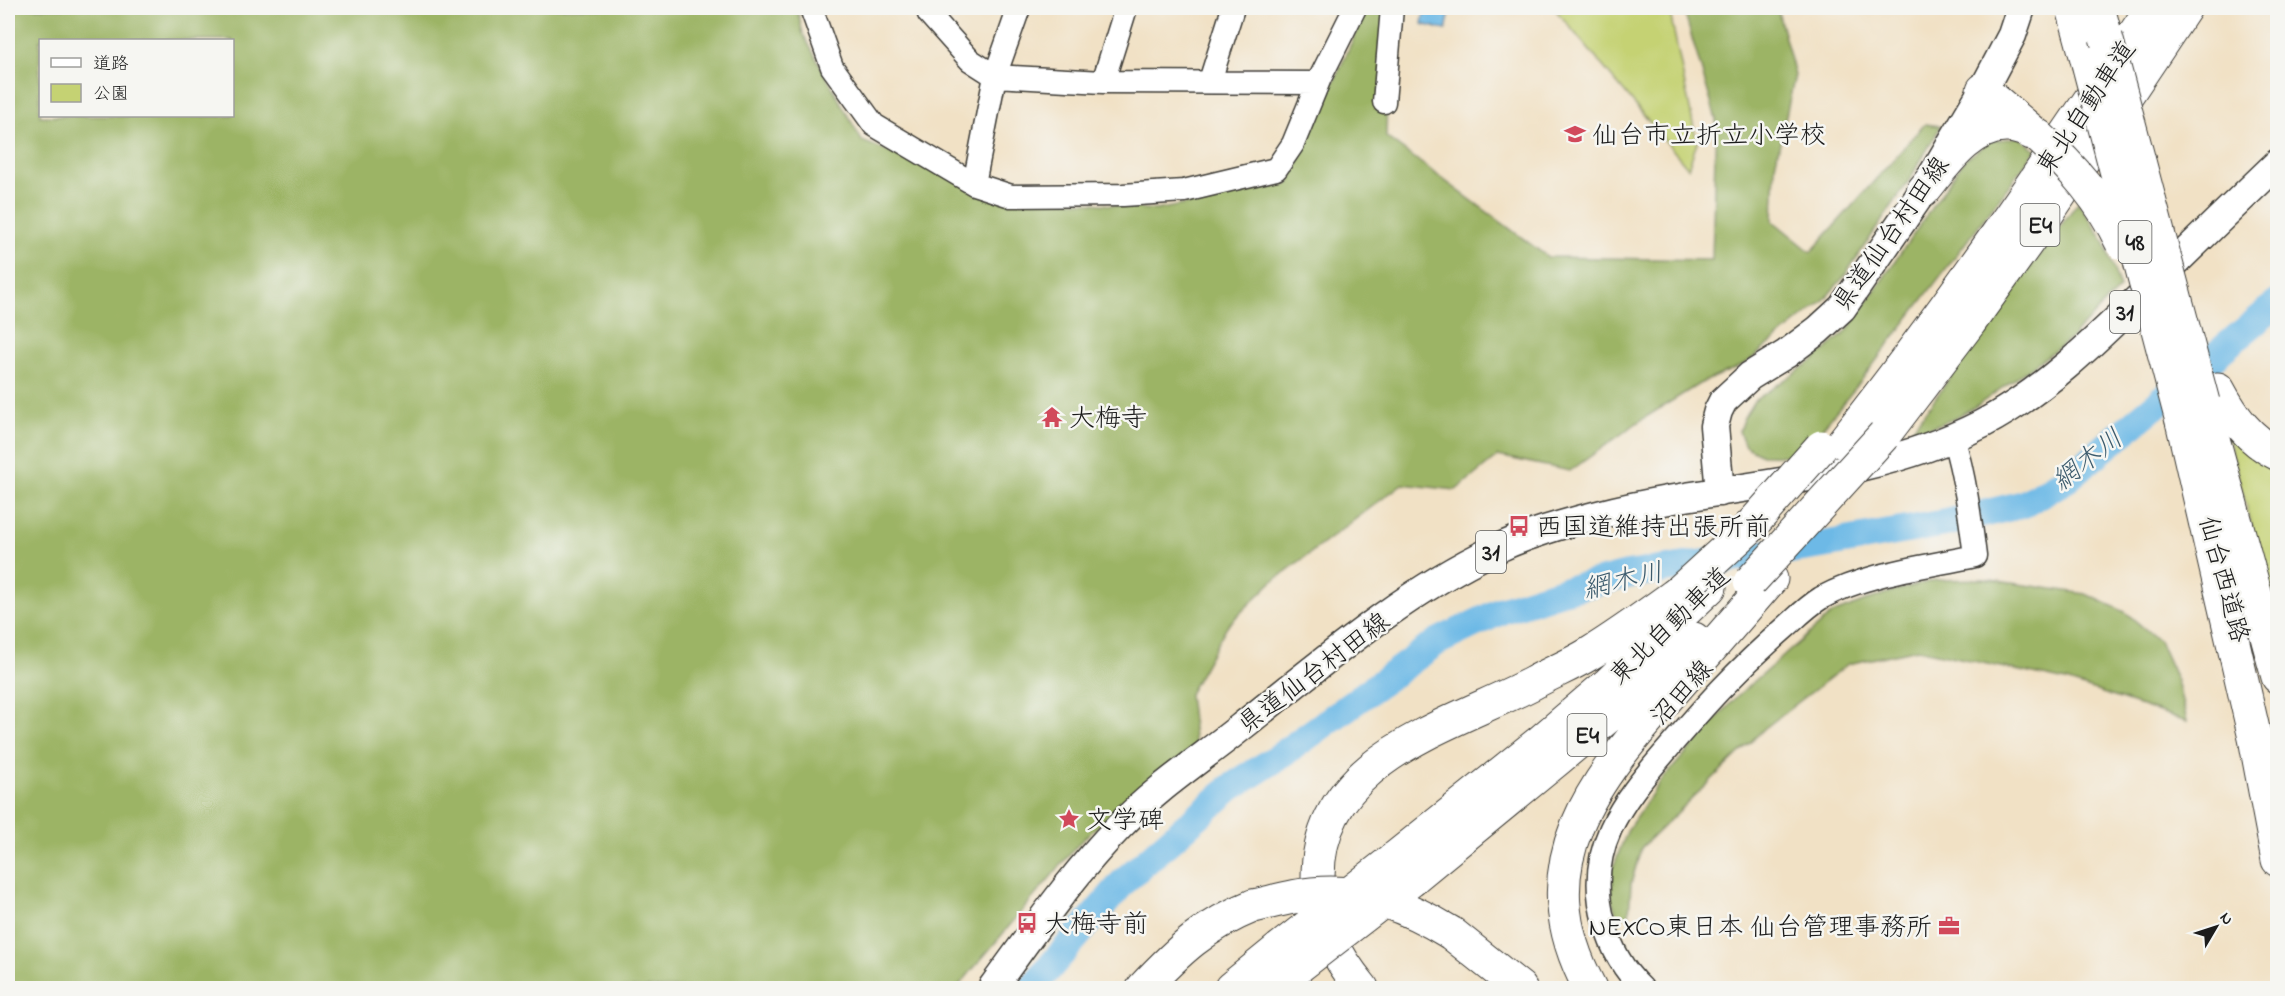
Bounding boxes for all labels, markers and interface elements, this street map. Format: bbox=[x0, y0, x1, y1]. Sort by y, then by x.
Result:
street label: 東北自動車道 bbox=[2028, 33, 2147, 184]
legend bbox=[39, 39, 234, 117]
text: 道路 bbox=[93, 52, 129, 78]
text: 公園 bbox=[93, 82, 129, 108]
place label: 仙台市立折立小学校 bbox=[1592, 118, 1826, 156]
school or university icon: 仙台市立折立小学校 bbox=[1563, 122, 1587, 146]
street label: 県道仙台村田線 bbox=[1825, 149, 1960, 320]
road number: E4 bbox=[2020, 204, 2060, 246]
road number: 48 bbox=[2118, 221, 2152, 263]
road number: 31 bbox=[2110, 291, 2140, 333]
place label: 大梅寺 bbox=[1069, 401, 1147, 439]
temple icon: 大梅寺 bbox=[1040, 405, 1064, 429]
water label: 網木川 bbox=[2045, 421, 2132, 501]
place label: 西国道維持出張所前 bbox=[1536, 510, 1770, 548]
street label: 仙台西道路 bbox=[2187, 512, 2257, 647]
bus stop icon: 西国道維持出張所前 bbox=[1507, 514, 1531, 538]
road number: 31 bbox=[1476, 531, 1506, 573]
water label: 網木川 bbox=[1580, 554, 1667, 611]
street label: 東北自動車道 bbox=[1602, 559, 1740, 695]
street label: 県道仙台村田線 bbox=[1231, 604, 1399, 744]
street label: 沼田線 bbox=[1643, 652, 1723, 736]
road number: E4 bbox=[1568, 714, 1606, 756]
place label: 文学碑 bbox=[1086, 803, 1164, 841]
place icon: 文学碑 bbox=[1057, 807, 1081, 831]
north arrow bbox=[2186, 897, 2246, 957]
place label: 大梅寺前 bbox=[1044, 907, 1148, 945]
text: N bbox=[2213, 907, 2239, 931]
place label: NEXCO東日本 仙台管理事務所 bbox=[1589, 910, 1932, 948]
bus stop icon: 大梅寺前 bbox=[1015, 911, 1039, 935]
office icon: NEXCO東日本 仙台管理事務所 bbox=[1937, 914, 1961, 938]

